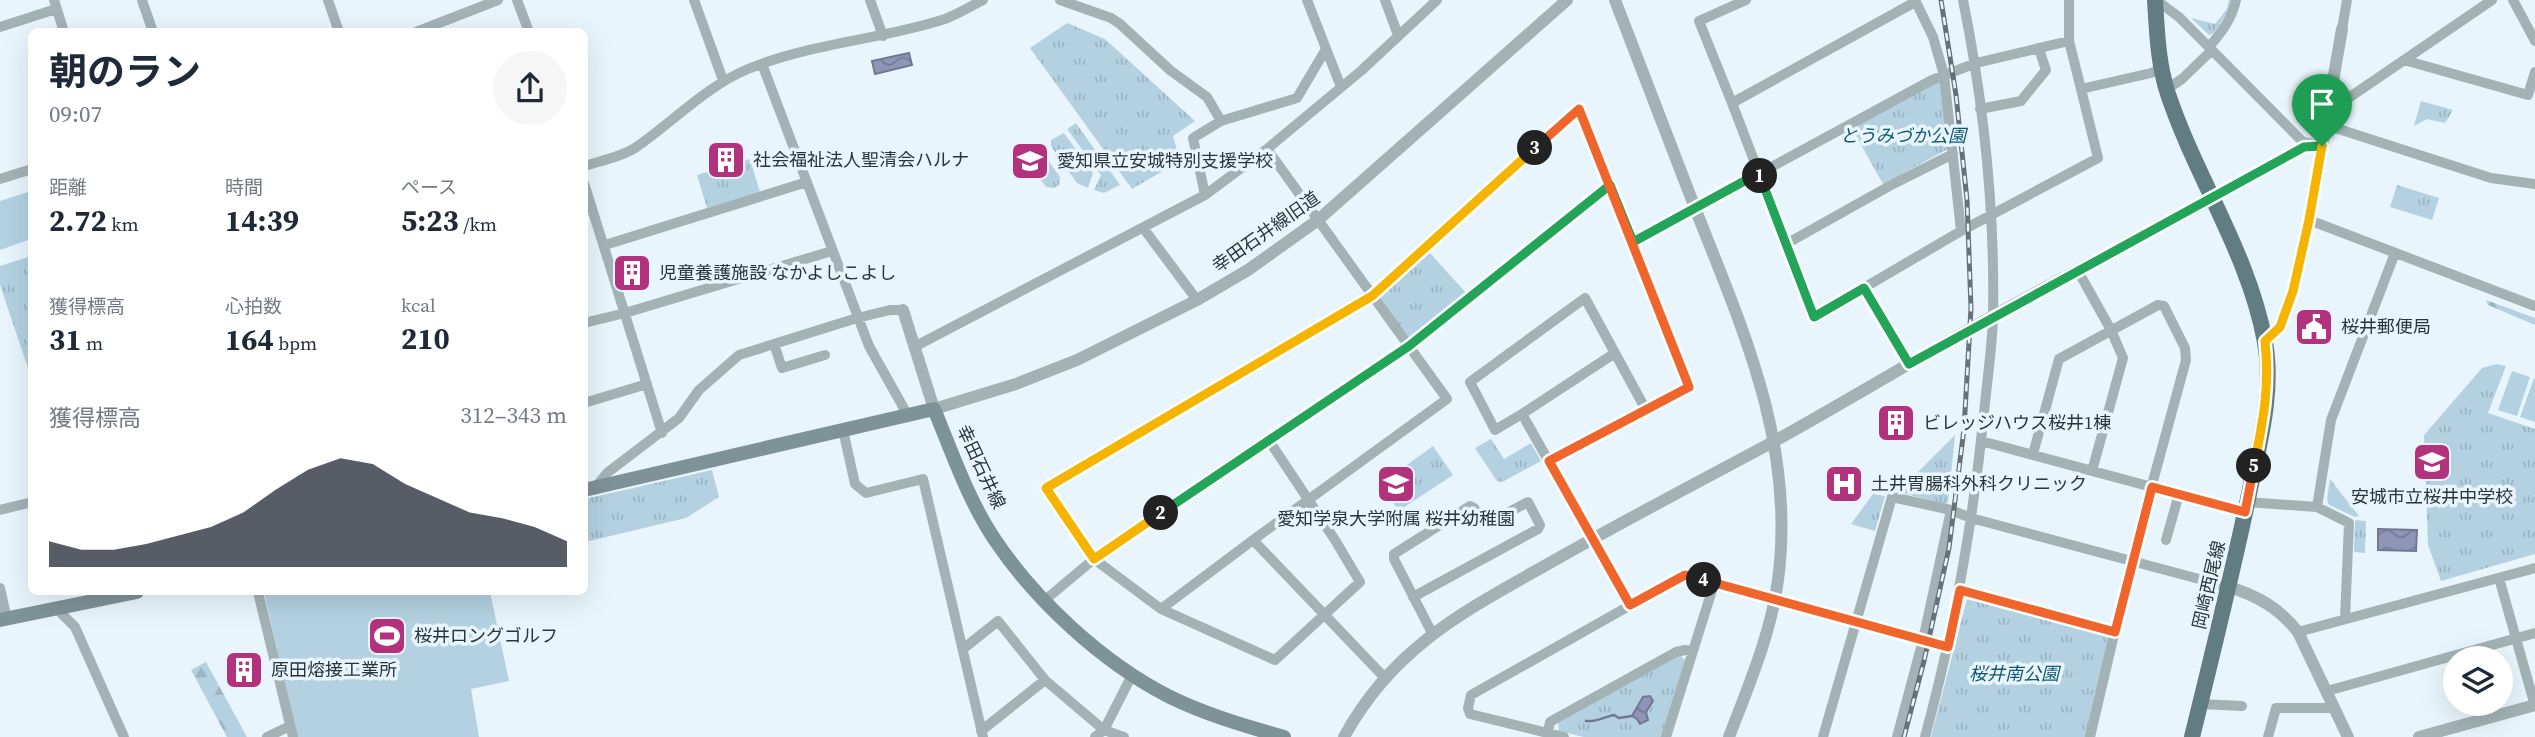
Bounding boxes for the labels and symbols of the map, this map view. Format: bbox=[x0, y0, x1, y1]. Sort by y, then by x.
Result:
pin bbox=[2292, 74, 2352, 146]
park label: とうみづか公園 bbox=[1840, 123, 1969, 148]
pin: 3 bbox=[1518, 130, 1552, 166]
building icon: 社会福祉法人聖清会ハルナ bbox=[705, 139, 747, 181]
school or university icon: 愛知県立安城特別支援学校 bbox=[1009, 140, 1051, 182]
place label: 社会福祉法人聖清会ハルナ bbox=[753, 147, 969, 172]
place label: 愛知県立安城特別支援学校 bbox=[1057, 148, 1273, 173]
pin: 1 bbox=[1742, 158, 1778, 194]
street label: 幸田石井線旧道 bbox=[1207, 185, 1324, 278]
building icon: 児童養護施設 なかよしこよし bbox=[611, 252, 653, 294]
place label: 児童養護施設 なかよしこよし bbox=[659, 260, 896, 285]
public building icon: 桜井郵便局 bbox=[2293, 306, 2335, 348]
place label: 桜井郵便局 bbox=[2341, 314, 2431, 339]
building icon: ビレッジハウス桜井1棟 bbox=[1875, 402, 1917, 444]
place label: ビレッジハウス桜井1棟 bbox=[1923, 410, 2111, 435]
street label: 幸田石井線 bbox=[951, 421, 1012, 513]
school or university icon: 安城市立桜井中学校 bbox=[2411, 441, 2453, 483]
pin: 5 bbox=[2236, 448, 2272, 484]
school or university icon: 愛知学泉大学附属 桜井幼稚園 bbox=[1375, 463, 1417, 505]
hospital icon: 土井胃腸科外科クリニック bbox=[1823, 463, 1865, 505]
place label: 土井胃腸科外科クリニック bbox=[1871, 471, 2087, 496]
place label: 安城市立桜井中学校 bbox=[2351, 484, 2513, 509]
pin: 2 bbox=[1144, 496, 1178, 530]
place label: 愛知学泉大学附属 桜井幼稚園 bbox=[1277, 506, 1515, 531]
street label: 岡崎西尾線 bbox=[2186, 538, 2231, 632]
pin: 4 bbox=[1686, 562, 1722, 598]
sports icon: 桜井ロングゴルフ bbox=[366, 615, 408, 657]
place label: 桜井ロングゴルフ bbox=[414, 623, 558, 648]
building icon: 原田熔接工業所 bbox=[223, 649, 265, 691]
place label: 原田熔接工業所 bbox=[271, 657, 397, 682]
park label: 桜井南公園 bbox=[1969, 661, 2062, 686]

